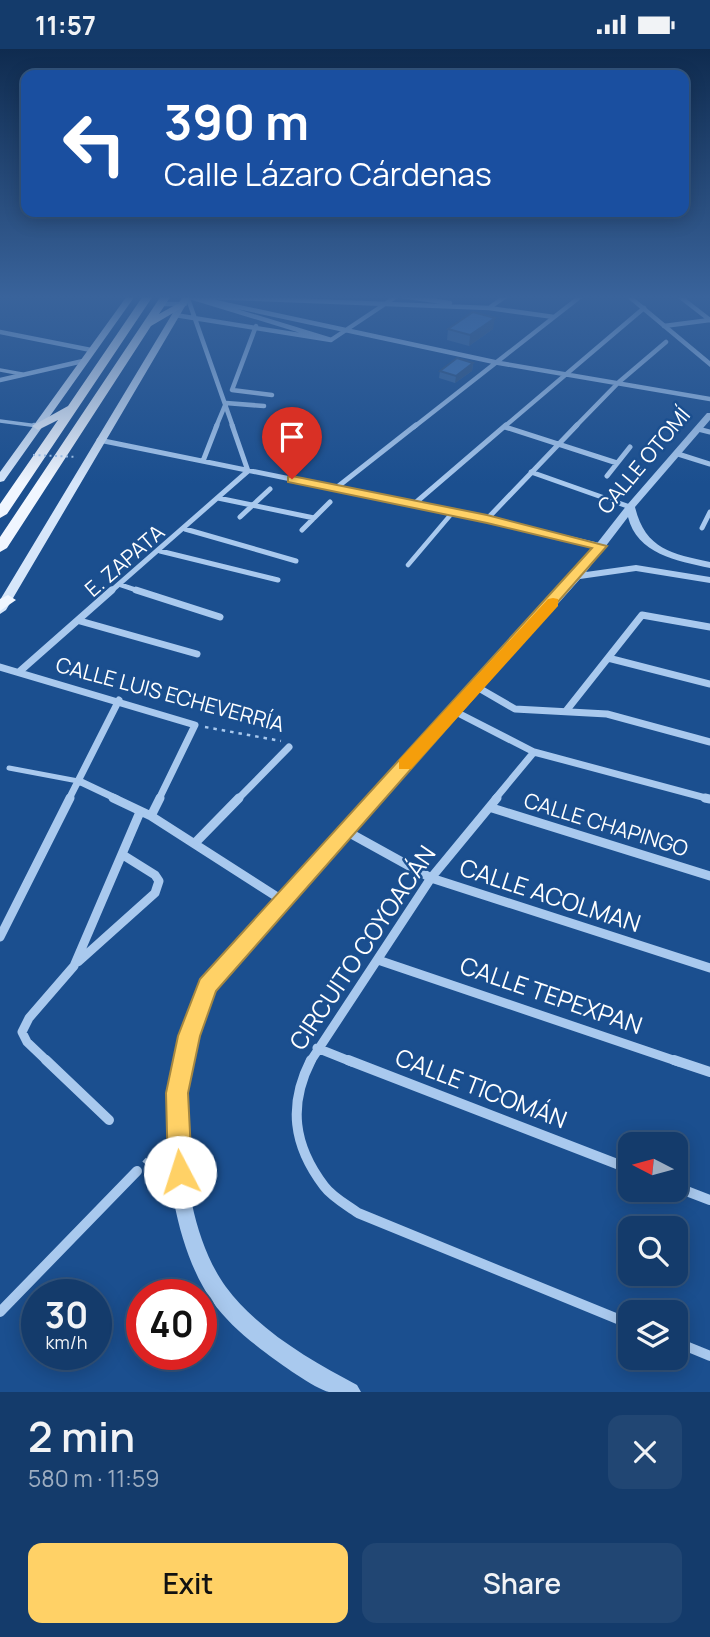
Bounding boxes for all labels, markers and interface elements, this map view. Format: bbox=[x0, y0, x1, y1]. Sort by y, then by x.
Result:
text: 11:57 bbox=[35, 7, 96, 43]
text: 390 m bbox=[164, 88, 309, 155]
icon: left bbox=[49, 98, 140, 189]
text: Calle Lázaro Cárdenas bbox=[164, 152, 492, 196]
street label: CALLE OTOMÍ bbox=[591, 401, 696, 519]
pin bbox=[262, 407, 322, 479]
icon: arrive bbox=[273, 418, 311, 456]
street label: E. ZAPATA bbox=[79, 518, 170, 603]
street label: CALLE LUIS ECHEVERRÍA bbox=[53, 650, 287, 738]
street label: CALLE CHAPINGO bbox=[521, 786, 692, 862]
street label: CIRCUITO COYOACÁN bbox=[281, 838, 443, 1056]
street label: CALLE ACOLMAN bbox=[456, 850, 645, 939]
street label: CALLE TEPEXPAN bbox=[456, 948, 647, 1041]
street label: CALLE TICOMÁN bbox=[391, 1040, 572, 1135]
north arrow bbox=[618, 1132, 688, 1202]
map controls bbox=[618, 1132, 688, 1370]
position arrow bbox=[143, 1135, 217, 1209]
button: search bbox=[618, 1216, 688, 1286]
speed limit sign: 40 bbox=[126, 1279, 217, 1370]
text: 30 bbox=[45, 1291, 88, 1339]
button: layers bbox=[618, 1300, 688, 1370]
text: km/h bbox=[46, 1330, 87, 1354]
text: 2 min bbox=[28, 1407, 135, 1465]
button: close bbox=[608, 1415, 682, 1489]
text: 580 m · 11:59 bbox=[28, 1462, 160, 1494]
button: Exit bbox=[28, 1543, 348, 1623]
button: Share bbox=[362, 1543, 682, 1623]

